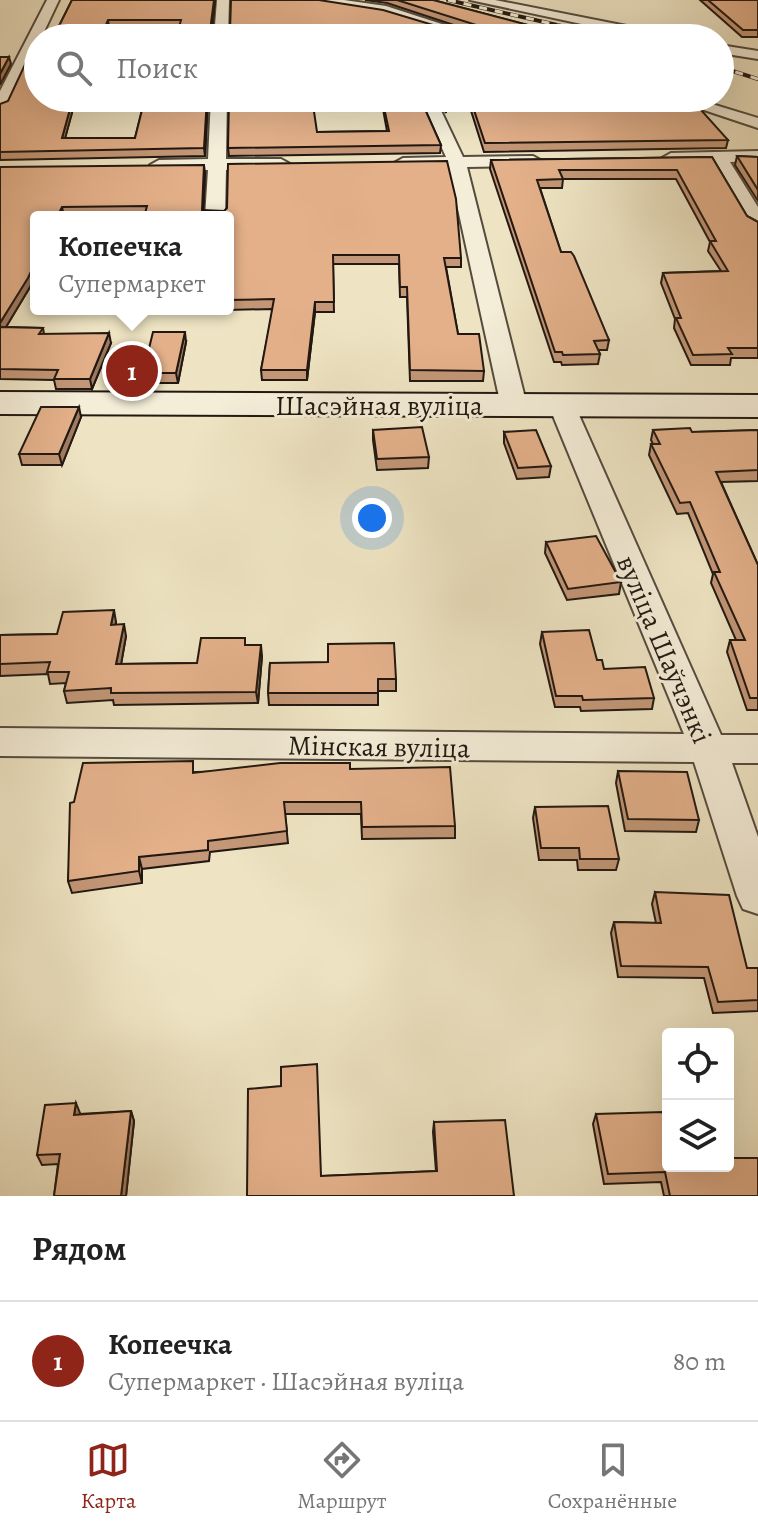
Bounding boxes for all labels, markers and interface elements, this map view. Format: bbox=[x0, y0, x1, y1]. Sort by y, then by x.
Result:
search box bbox=[24, 24, 734, 112]
icon: search bbox=[52, 46, 96, 90]
text: Поиск bbox=[116, 48, 198, 88]
popup bbox=[30, 211, 234, 315]
text: Копеечка bbox=[58, 226, 182, 266]
text: Супермаркет bbox=[58, 266, 206, 301]
pin: 1 bbox=[106, 341, 158, 401]
street label: Шасэйная вуліца bbox=[275, 387, 483, 425]
your location bbox=[352, 498, 392, 538]
street label: вуліца Шаўчэнкі bbox=[607, 549, 721, 749]
street label: Мінская вуліца bbox=[288, 726, 470, 768]
map controls bbox=[662, 1028, 734, 1172]
button: locate bbox=[662, 1028, 734, 1100]
button: layers bbox=[662, 1100, 734, 1172]
text: Рядом bbox=[32, 1225, 126, 1272]
text: Копеечка bbox=[108, 1324, 232, 1364]
text: 1 bbox=[53, 1344, 63, 1379]
text: 80 m bbox=[673, 1344, 726, 1379]
text: Супермаркет · Шасэйная вуліца bbox=[108, 1364, 464, 1399]
tab: Карта bbox=[81, 1438, 136, 1516]
tab: Маршрут bbox=[297, 1438, 386, 1516]
tab: Сохранённые bbox=[548, 1438, 677, 1516]

